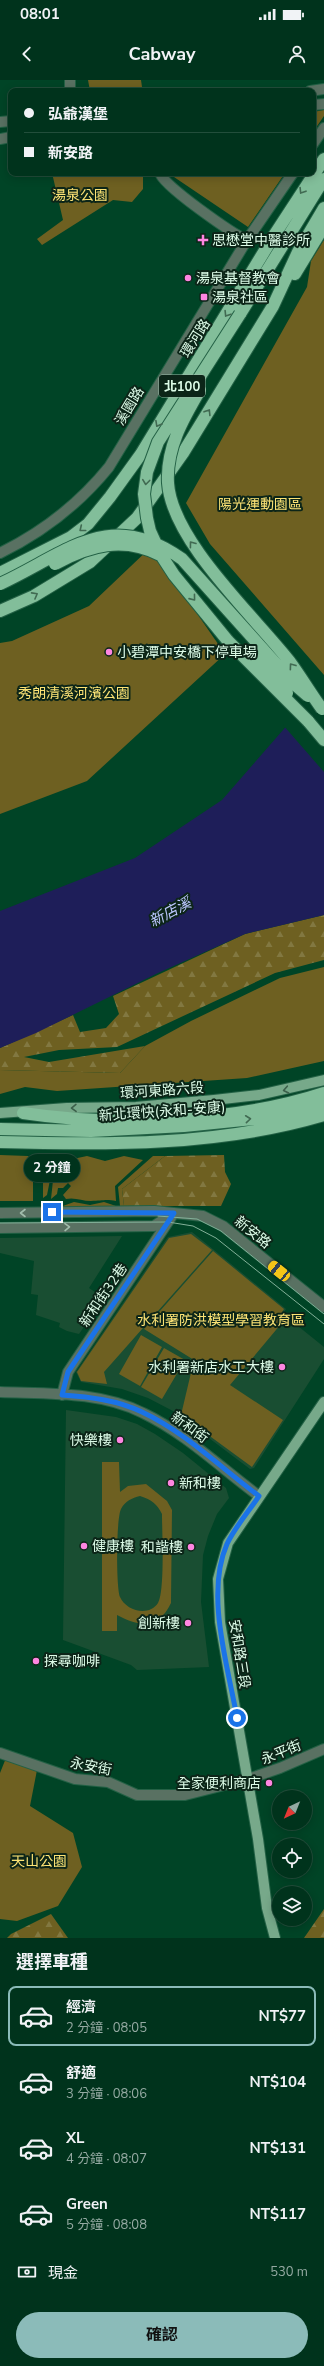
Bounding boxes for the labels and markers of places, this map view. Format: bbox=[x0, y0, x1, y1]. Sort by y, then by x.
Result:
place label: 思懋堂中醫診所 bbox=[212, 231, 310, 250]
marker: 思懋堂中醫診所 bbox=[197, 234, 209, 246]
place label: 湯泉基督教會 bbox=[196, 269, 280, 288]
marker: 湯泉基督教會 bbox=[183, 273, 193, 283]
place label: 湯泉社區 bbox=[212, 288, 268, 307]
marker: 湯泉社區 bbox=[199, 292, 209, 302]
place label: 小碧潭中安橋下停車場 bbox=[117, 643, 257, 662]
marker: 小碧潭中安橋下停車場 bbox=[104, 647, 114, 657]
place label: 水利署新店水工大樓 bbox=[148, 1358, 274, 1377]
marker: 水利署新店水工大樓 bbox=[277, 1362, 287, 1372]
place label: 快樂樓 bbox=[70, 1431, 112, 1450]
marker: 快樂樓 bbox=[115, 1435, 125, 1445]
place label: 新和樓 bbox=[179, 1474, 221, 1493]
marker: 新和樓 bbox=[166, 1478, 176, 1488]
place label: 健康樓 bbox=[92, 1537, 134, 1556]
place label: 和諧樓 bbox=[141, 1538, 183, 1557]
marker: 健康樓 bbox=[79, 1541, 89, 1551]
marker: 和諧樓 bbox=[186, 1542, 196, 1552]
place label: 創新樓 bbox=[138, 1614, 180, 1633]
marker: 創新樓 bbox=[183, 1618, 193, 1628]
place label: 探尋咖啡 bbox=[44, 1652, 100, 1671]
marker: 探尋咖啡 bbox=[31, 1656, 41, 1666]
place label: 全家便利商店 bbox=[177, 1774, 261, 1793]
marker: 全家便利商店 bbox=[264, 1778, 274, 1788]

